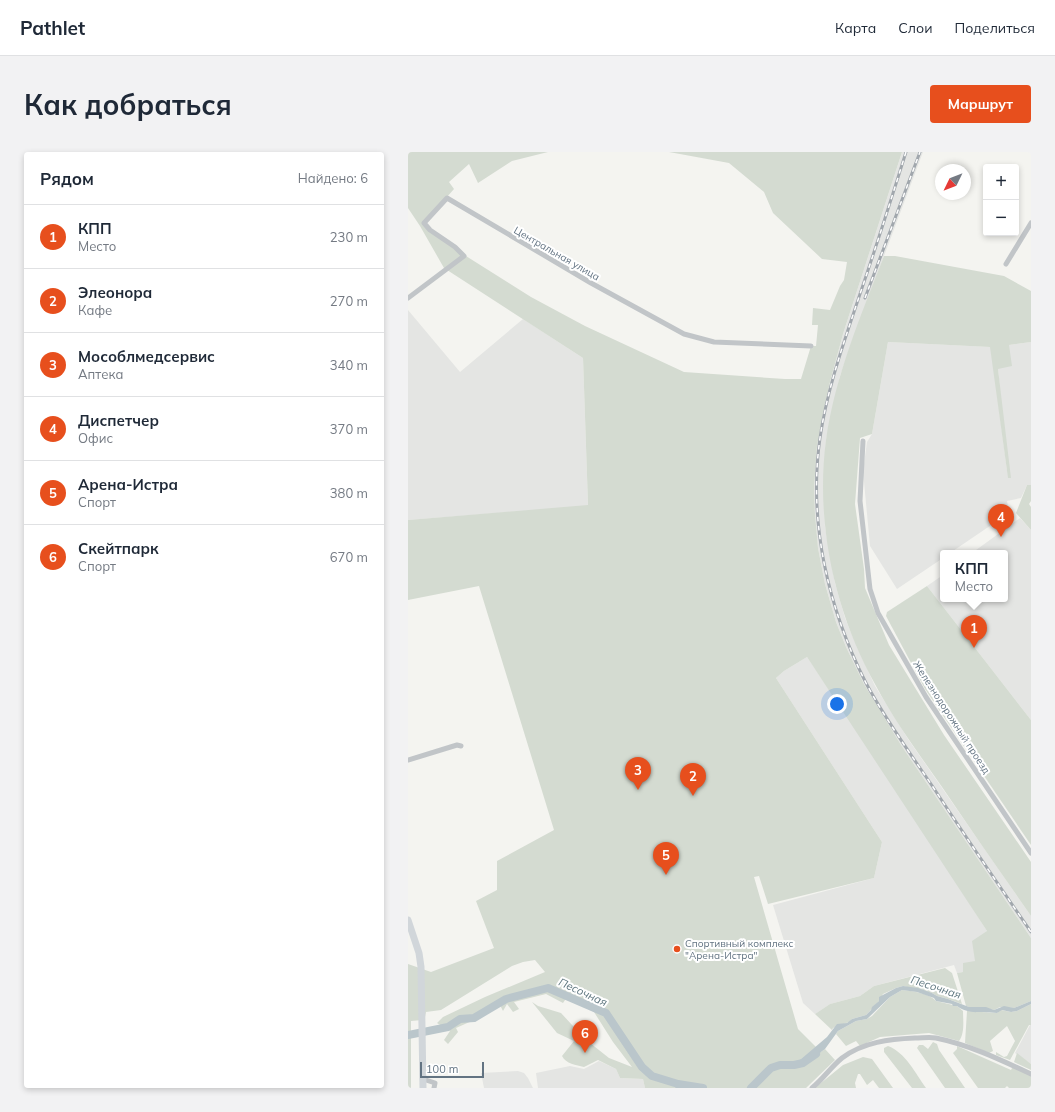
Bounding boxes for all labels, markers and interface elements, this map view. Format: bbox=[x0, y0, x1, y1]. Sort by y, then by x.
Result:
text: Pathlet bbox=[20, 16, 85, 40]
text: Карта bbox=[835, 19, 876, 37]
text: Слои bbox=[898, 19, 933, 37]
text: Поделиться bbox=[955, 19, 1035, 37]
button: Маршрут bbox=[930, 85, 1031, 123]
text: Как добраться bbox=[24, 87, 232, 122]
north arrow bbox=[935, 164, 971, 200]
map controls bbox=[983, 164, 1019, 236]
button: + bbox=[983, 164, 1019, 200]
text: Рядом bbox=[40, 168, 94, 189]
text: Найдено: 6 bbox=[298, 170, 368, 186]
button: − bbox=[983, 200, 1019, 236]
text: КПП bbox=[78, 219, 112, 238]
street label: Центральная улица bbox=[511, 224, 602, 283]
text: 1 bbox=[49, 229, 57, 245]
text: 230 m bbox=[330, 229, 368, 245]
text: Место bbox=[78, 238, 116, 254]
text: Элеонора bbox=[78, 283, 152, 302]
text: 2 bbox=[49, 293, 57, 309]
text: 270 m bbox=[330, 293, 368, 309]
text: Кафе bbox=[78, 302, 112, 318]
text: Мособлмедсервис bbox=[78, 347, 215, 366]
text: 3 bbox=[49, 357, 57, 373]
text: 340 m bbox=[330, 357, 368, 373]
text: Аптека bbox=[78, 366, 123, 382]
text: Диспетчер bbox=[78, 411, 159, 430]
text: 4 bbox=[49, 421, 57, 437]
text: 370 m bbox=[330, 421, 368, 437]
text: Офис bbox=[78, 430, 113, 446]
text: Арена-Истра bbox=[78, 475, 178, 494]
text: 5 bbox=[49, 485, 57, 501]
text: 380 m bbox=[330, 485, 368, 501]
text: Спорт bbox=[78, 494, 116, 510]
pin: 4 bbox=[988, 504, 1014, 537]
text: Скейтпарк bbox=[78, 539, 159, 558]
text: 6 bbox=[49, 549, 57, 565]
text: 670 m bbox=[330, 549, 368, 565]
popup bbox=[940, 550, 1008, 602]
text: Спорт bbox=[78, 558, 116, 574]
text: КПП bbox=[955, 559, 988, 578]
text: Место bbox=[955, 578, 993, 594]
pin: 1 bbox=[961, 615, 987, 648]
street label: Железнодорожный проезд bbox=[910, 658, 993, 776]
your location bbox=[827, 694, 847, 714]
pin: 3 bbox=[625, 757, 651, 790]
pin: 2 bbox=[680, 763, 706, 796]
pin: 5 bbox=[653, 842, 679, 875]
place label: Спортивный комплекс "Арена-Истра" bbox=[685, 937, 793, 962]
marker: Спортивный комплекс "Арена-Истра" bbox=[672, 944, 682, 954]
water label: Песочная bbox=[909, 972, 963, 1002]
water label: Песочная bbox=[556, 975, 610, 1009]
pin: 6 bbox=[572, 1020, 598, 1053]
scale bar bbox=[420, 1060, 484, 1079]
text: 100 m bbox=[426, 1062, 458, 1076]

